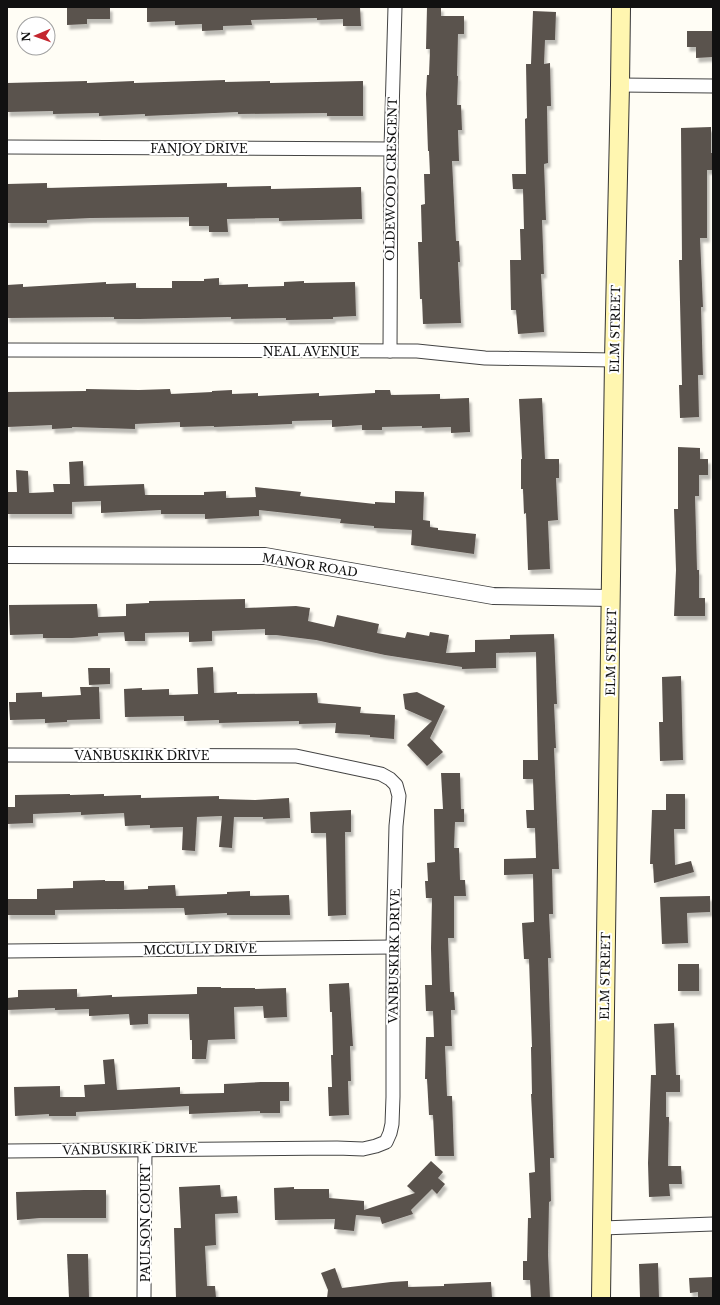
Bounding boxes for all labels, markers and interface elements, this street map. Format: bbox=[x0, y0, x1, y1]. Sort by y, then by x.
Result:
north arrow bbox=[16, 16, 56, 56]
text: N bbox=[19, 30, 33, 42]
street label: OLDEWOOD CRESCENT bbox=[382, 97, 400, 261]
street label: FANJOY DRIVE bbox=[150, 141, 248, 156]
street label: ELM STREET bbox=[607, 285, 623, 373]
street label: NEAL AVENUE bbox=[263, 344, 360, 359]
street label: MANOR ROAD bbox=[261, 550, 359, 580]
street label: ELM STREET bbox=[603, 608, 619, 696]
street label: VANBUSKIRK DRIVE bbox=[74, 748, 210, 763]
street label: VANBUSKIRK DRIVE bbox=[385, 888, 403, 1025]
street label: ELM STREET bbox=[597, 932, 613, 1020]
street label: MCCULLY DRIVE bbox=[143, 941, 257, 957]
street label: VANBUSKIRK DRIVE bbox=[61, 1140, 198, 1158]
street label: PAULSON COURT bbox=[138, 1163, 153, 1282]

